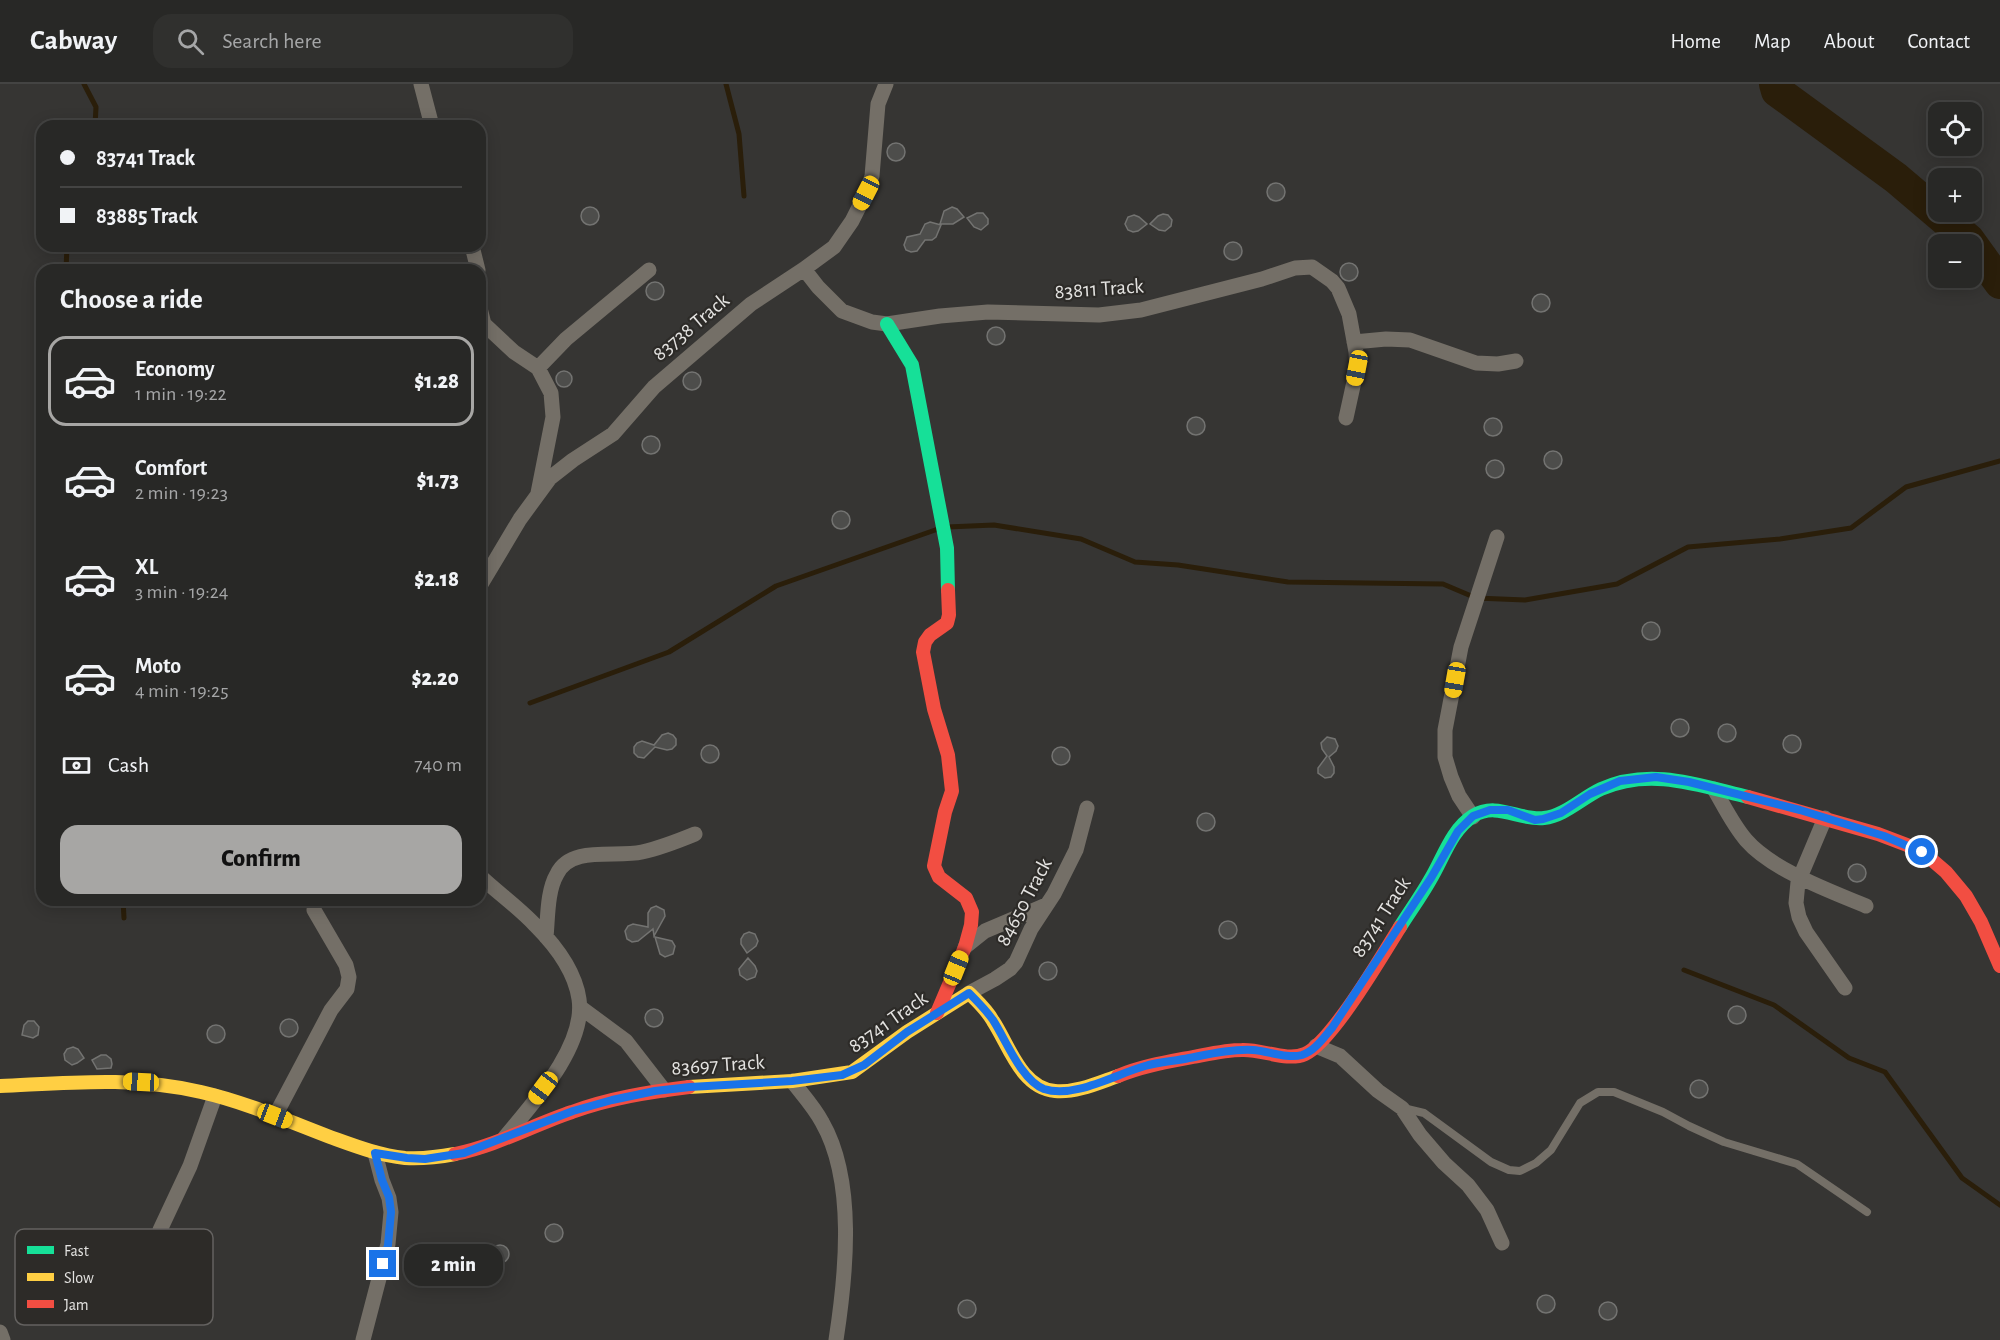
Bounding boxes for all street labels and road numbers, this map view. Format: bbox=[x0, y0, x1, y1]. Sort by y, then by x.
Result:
street label: 83811 Track bbox=[1054, 275, 1145, 303]
street label: 83738 Track bbox=[649, 289, 733, 365]
street label: 84650 Track bbox=[992, 854, 1056, 949]
street label: 83741 Track bbox=[1347, 873, 1415, 961]
street label: 83741 Track bbox=[845, 987, 932, 1057]
street label: 83697 Track bbox=[671, 1051, 766, 1079]

